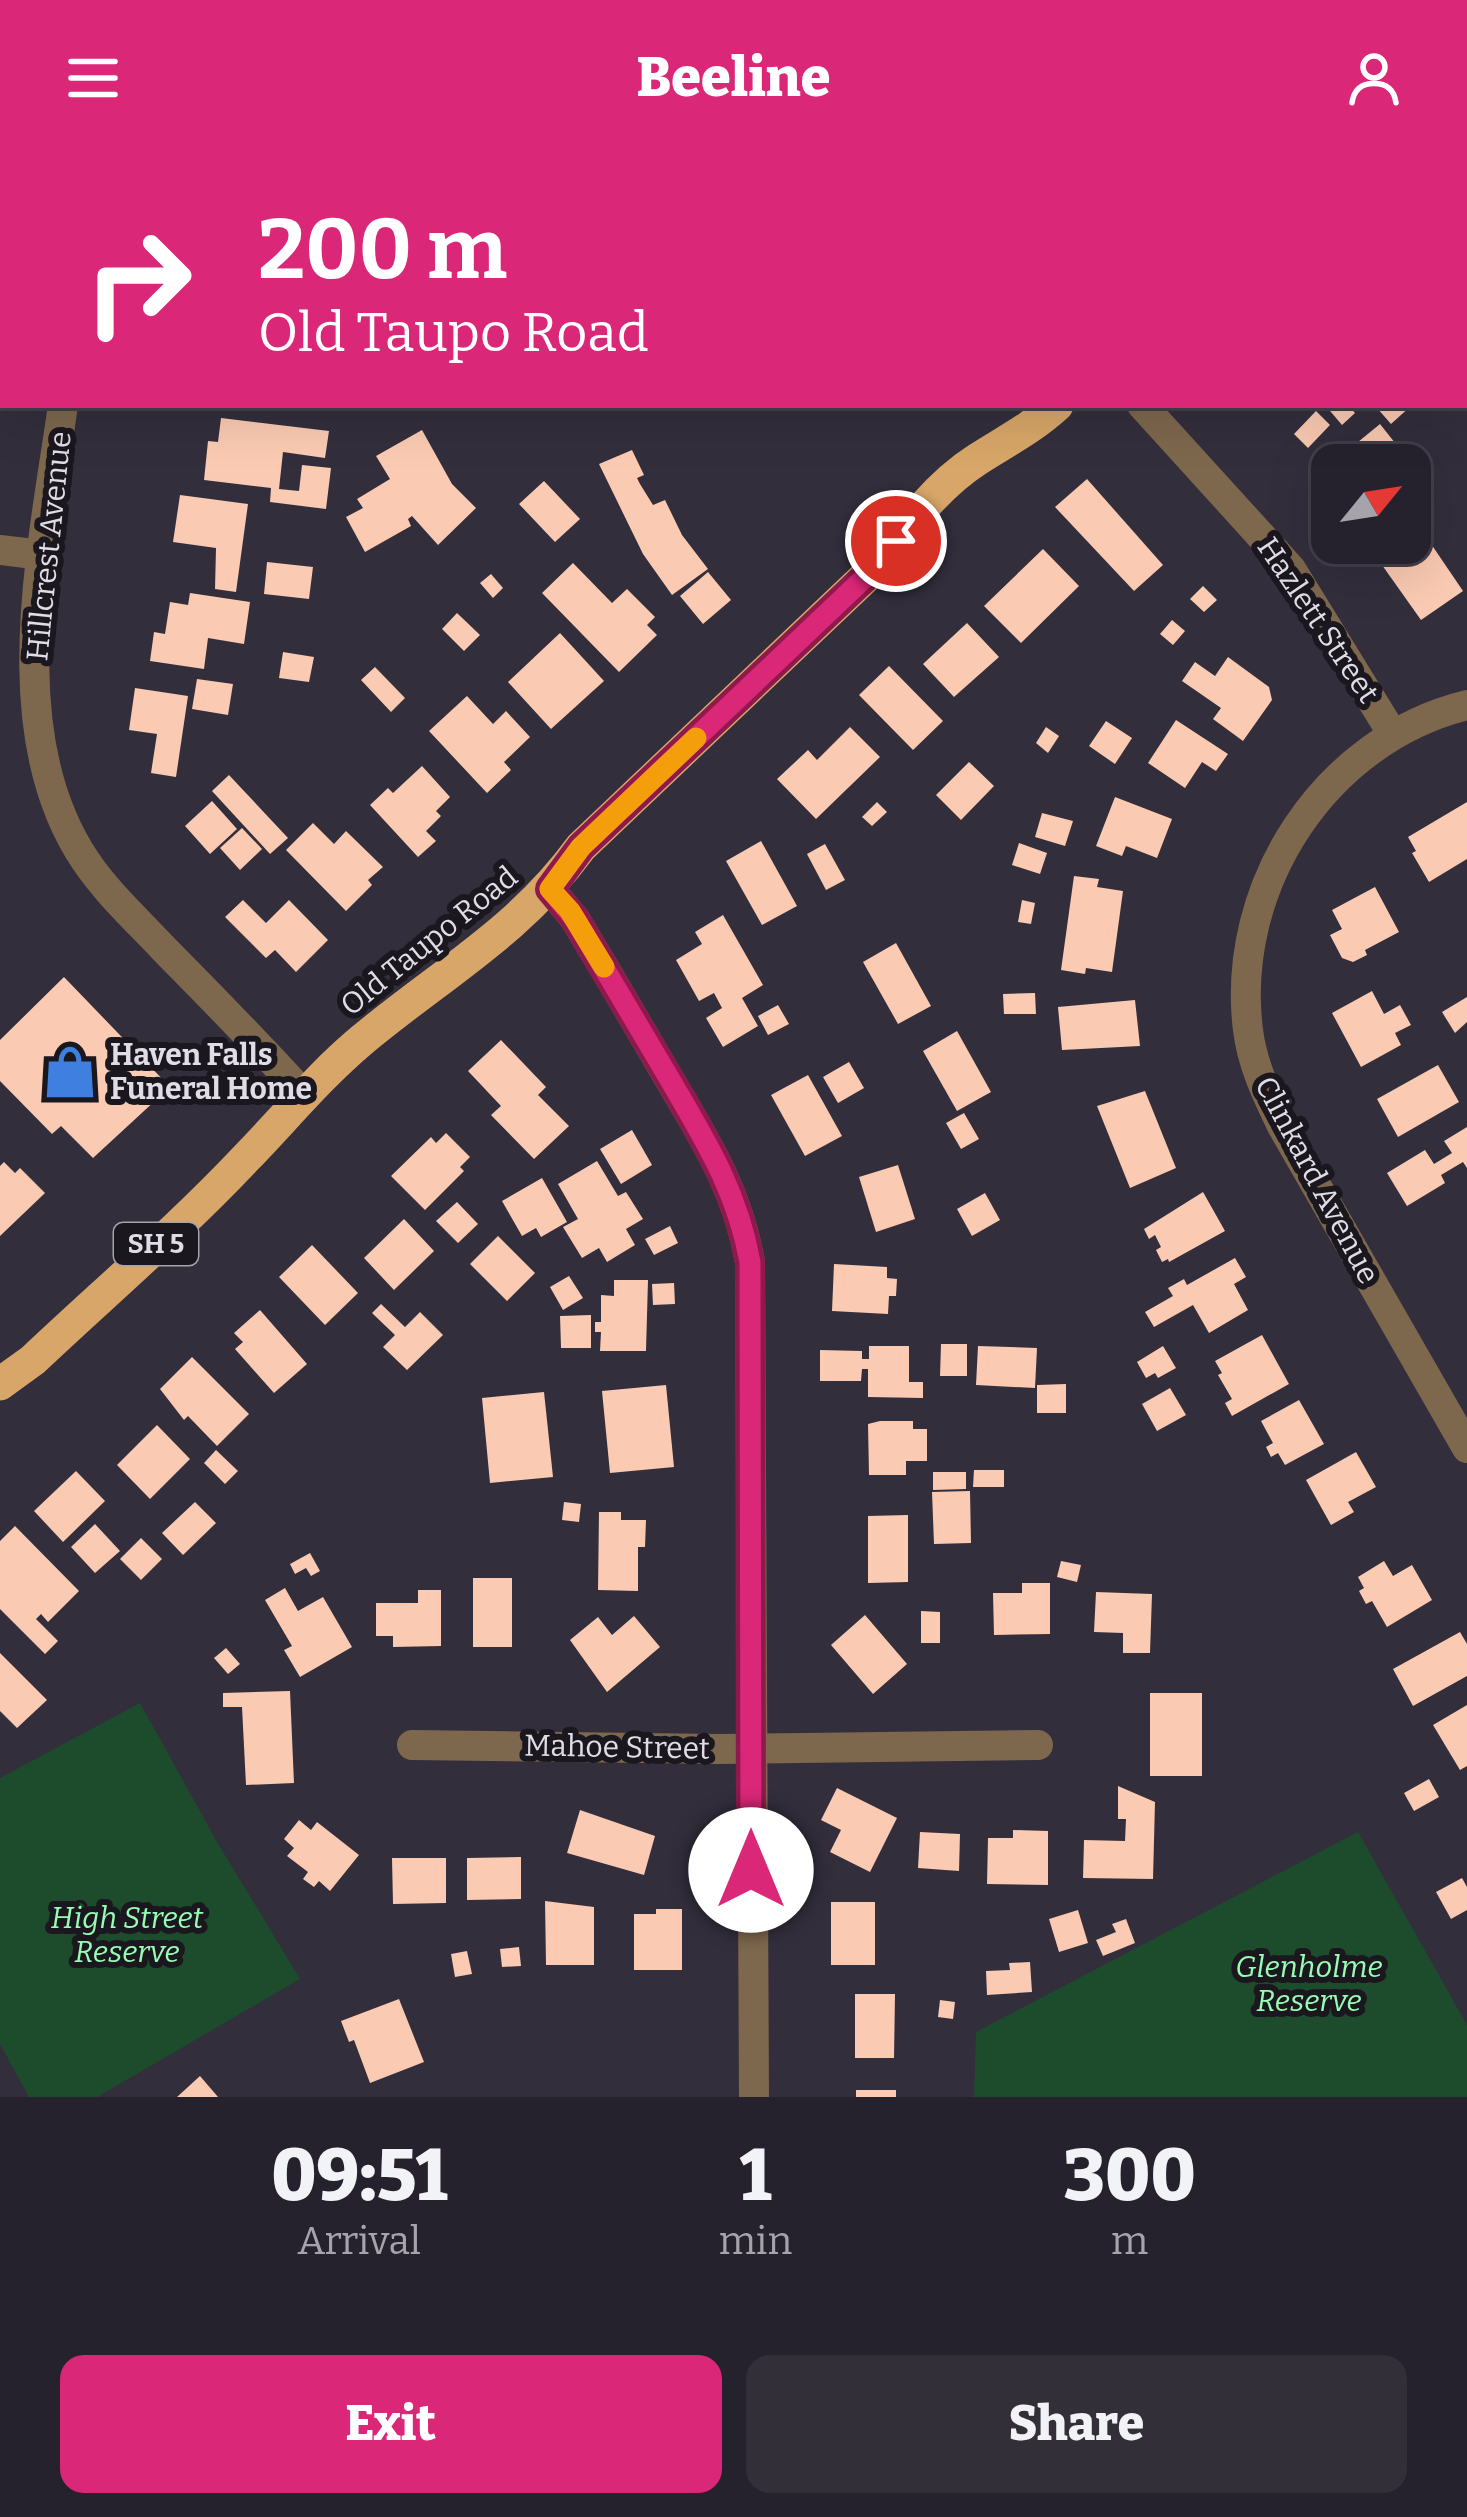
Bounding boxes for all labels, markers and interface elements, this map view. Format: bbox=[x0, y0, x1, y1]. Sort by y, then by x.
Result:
icon: menu bbox=[60, 45, 126, 111]
icon: person bbox=[1341, 45, 1407, 111]
text: Beeline bbox=[637, 46, 830, 110]
text: 200 m bbox=[258, 199, 507, 300]
icon: right bbox=[60, 204, 216, 360]
text: Old Taupo Road bbox=[258, 301, 649, 365]
street label: Hillcrest Avenue bbox=[19, 429, 79, 663]
north arrow bbox=[1311, 444, 1431, 564]
map controls bbox=[1311, 444, 1431, 564]
pin bbox=[845, 490, 947, 592]
icon: arrive bbox=[863, 508, 929, 574]
street label: Hazlett Street bbox=[1250, 531, 1387, 710]
street label: Old Taupo Road bbox=[333, 859, 525, 1023]
place label: Haven Falls Funeral Home bbox=[110, 1037, 312, 1107]
shop icon: Haven Falls Funeral Home bbox=[41, 1043, 99, 1101]
street label: Clinkard Avenue bbox=[1247, 1070, 1387, 1290]
road number: SH 5 bbox=[114, 1223, 198, 1265]
street label: Mahoe Street bbox=[524, 1727, 710, 1767]
position arrow bbox=[688, 1807, 814, 1933]
park label: High Street Reserve bbox=[51, 1900, 204, 1970]
park label: Glenholme Reserve bbox=[1235, 1949, 1383, 2019]
text: 09:51 bbox=[271, 2133, 448, 2219]
text: 1 bbox=[739, 2133, 771, 2219]
text: 300 bbox=[1063, 2133, 1196, 2219]
text: Arrival bbox=[298, 2218, 421, 2264]
text: min bbox=[719, 2218, 792, 2264]
text: m bbox=[1111, 2218, 1148, 2264]
button: Exit bbox=[60, 2355, 722, 2493]
button: Share bbox=[746, 2355, 1407, 2493]

